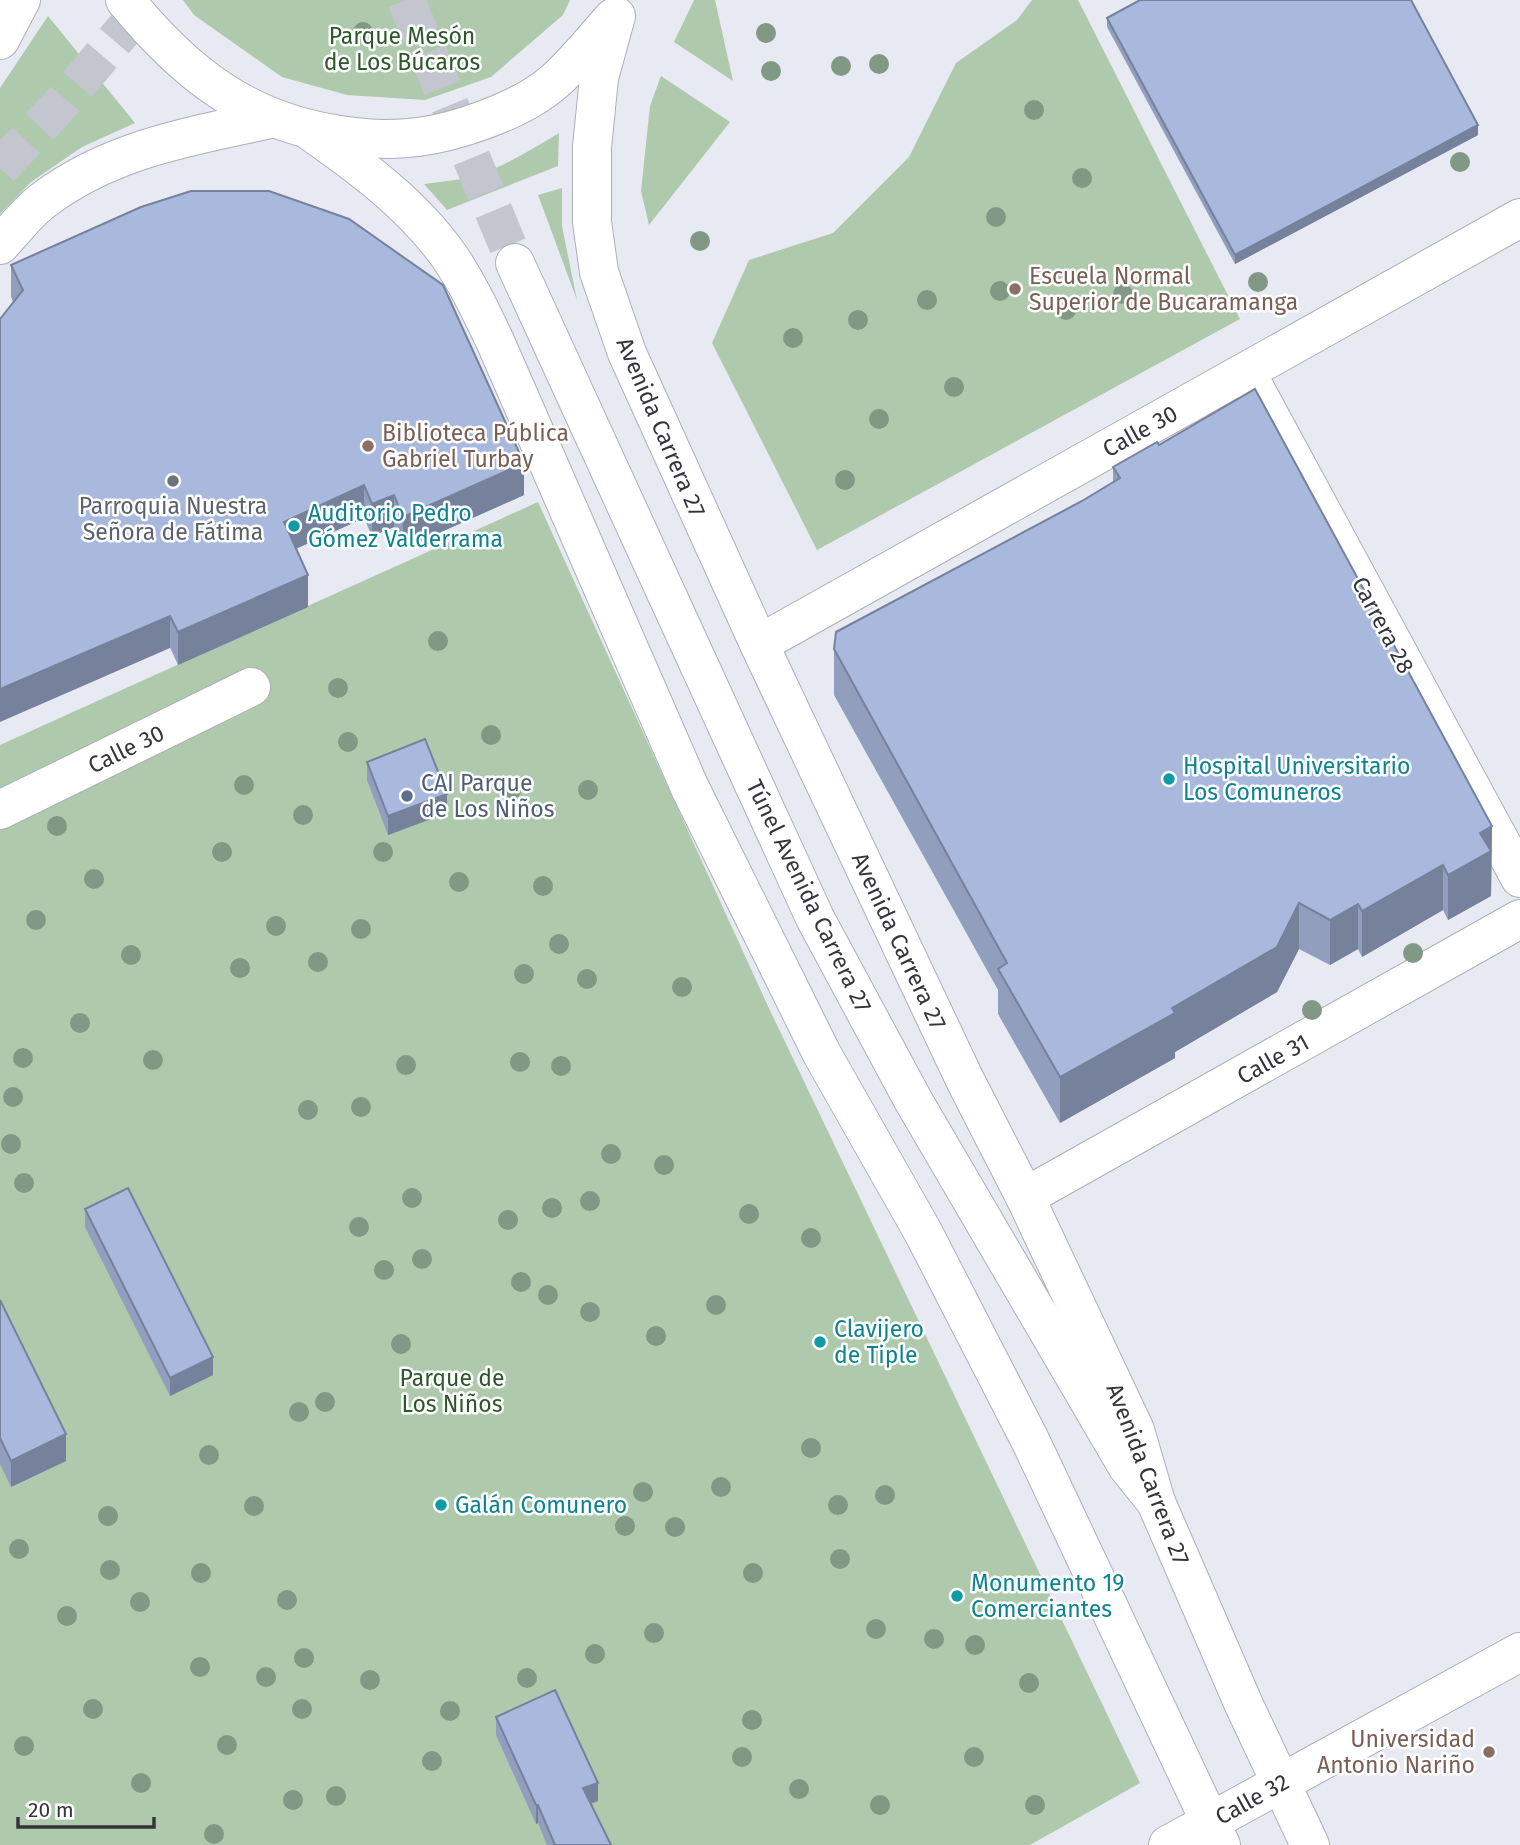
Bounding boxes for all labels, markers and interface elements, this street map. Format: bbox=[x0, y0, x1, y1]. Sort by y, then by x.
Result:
park label: Parque Mesón de Los Búcaros bbox=[324, 22, 480, 76]
place label: Escuela Normal Superior de Bucaramanga bbox=[1029, 262, 1298, 316]
marker: Escuela Normal Superior de Bucaramanga bbox=[1007, 281, 1023, 297]
street label: Avenida Carrera 27 bbox=[611, 333, 711, 521]
street label: Calle 30 bbox=[1098, 399, 1182, 463]
place label: Biblioteca Pública Gabriel Turbay bbox=[382, 419, 569, 473]
marker: Biblioteca Pública Gabriel Turbay bbox=[360, 438, 376, 454]
marker: Parroquia Nuestra Señora de Fátima bbox=[165, 473, 181, 489]
place label: Parroquia Nuestra Señora de Fátima bbox=[79, 492, 267, 546]
place label: Auditorio Pedro Gómez Valderrama bbox=[308, 499, 503, 553]
marker: Auditorio Pedro Gómez Valderrama bbox=[286, 518, 302, 534]
street label: Carrera 28 bbox=[1346, 572, 1420, 678]
street label: Calle 30 bbox=[83, 719, 169, 779]
place label: Hospital Universitario Los Comuneros bbox=[1183, 752, 1410, 806]
place label: CAI Parque de Los Niños bbox=[421, 769, 554, 823]
marker: Hospital Universitario Los Comuneros bbox=[1161, 771, 1177, 787]
street label: Túnel Avenida Carrera 27 bbox=[740, 775, 878, 1017]
marker: CAI Parque de Los Niños bbox=[399, 788, 415, 804]
street label: Avenida Carrera 27 bbox=[846, 848, 952, 1034]
street label: Calle 31 bbox=[1232, 1028, 1314, 1090]
place label: Clavijero de Tiple bbox=[834, 1315, 924, 1369]
marker: Clavijero de Tiple bbox=[812, 1334, 828, 1350]
park label: Parque de Los Niños bbox=[400, 1364, 504, 1418]
street label: Avenida Carrera 27 bbox=[1101, 1379, 1195, 1569]
place label: Galán Comunero bbox=[455, 1491, 627, 1519]
marker: Galán Comunero bbox=[433, 1497, 449, 1513]
place label: Monumento 19 Comerciantes bbox=[971, 1569, 1124, 1623]
marker: Monumento 19 Comerciantes bbox=[949, 1588, 965, 1604]
place label: Universidad Antonio Nariño bbox=[1317, 1725, 1475, 1779]
marker: Universidad Antonio Nariño bbox=[1481, 1744, 1497, 1760]
street label: Calle 32 bbox=[1210, 1767, 1294, 1831]
scale bar bbox=[18, 1786, 154, 1830]
text: 20 m bbox=[28, 1797, 74, 1823]

